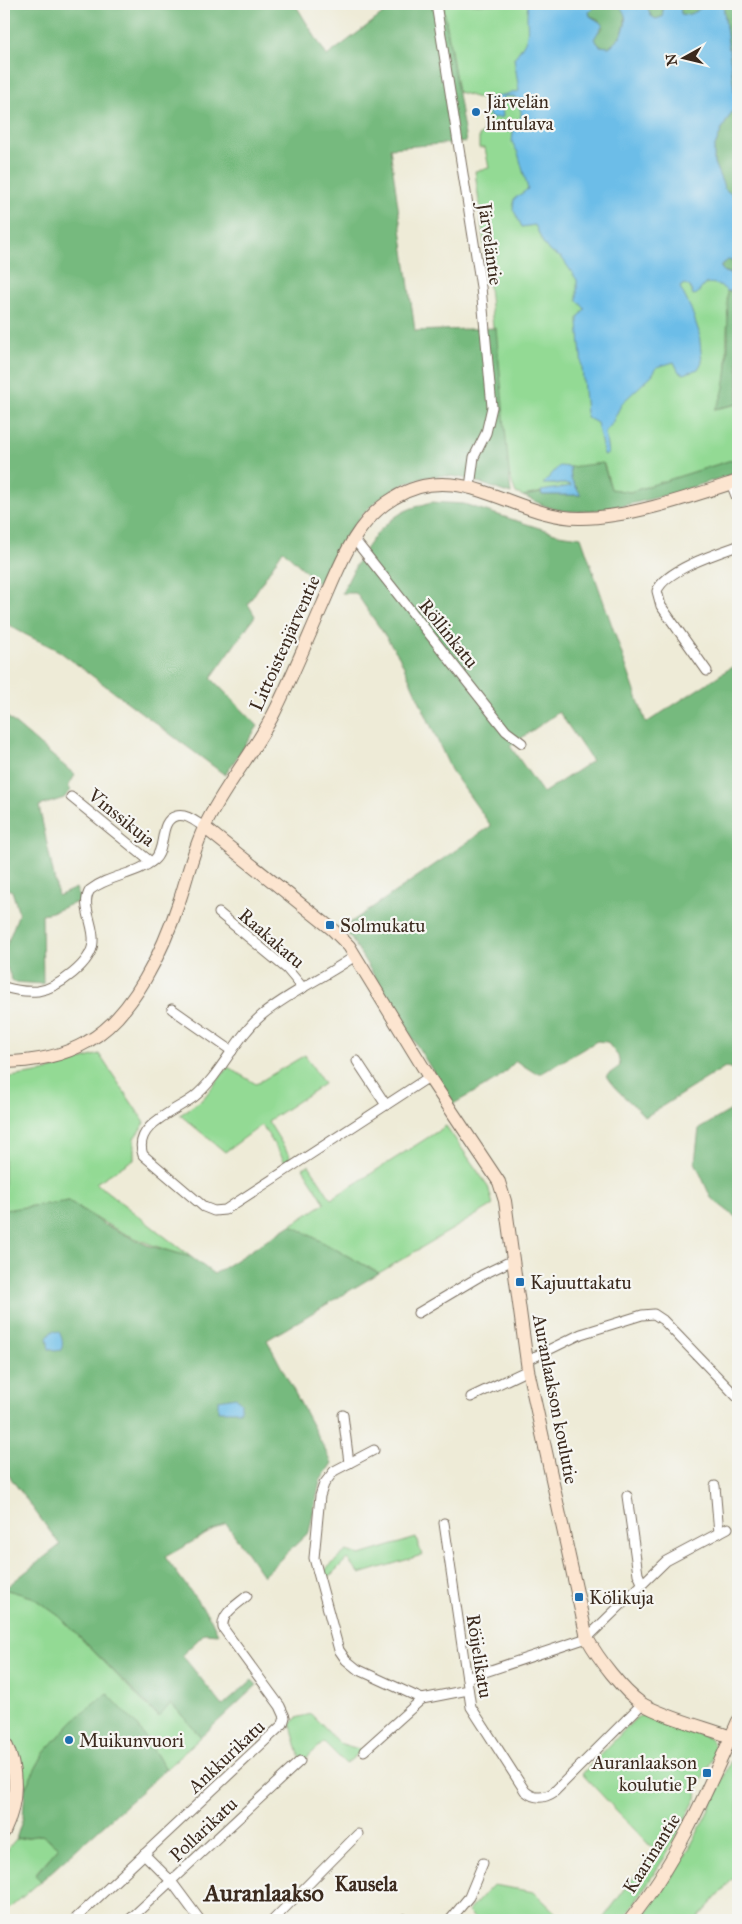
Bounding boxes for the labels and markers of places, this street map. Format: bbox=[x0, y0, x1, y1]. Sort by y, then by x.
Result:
place label: Järvelän lintulava bbox=[484, 90, 554, 135]
marker: Järvelän lintulava bbox=[470, 106, 482, 118]
place label: Solmukatu bbox=[340, 914, 425, 937]
marker: Solmukatu bbox=[324, 919, 336, 931]
place label: Kajuuttakatu bbox=[530, 1271, 632, 1294]
marker: Kajuuttakatu bbox=[514, 1276, 526, 1288]
place label: Kölikuja bbox=[589, 1586, 655, 1609]
marker: Kölikuja bbox=[573, 1591, 585, 1603]
place label: Muikunvuori bbox=[79, 1729, 184, 1752]
marker: Muikunvuori bbox=[63, 1734, 75, 1746]
place label: Auranlaakson koulutie P bbox=[591, 1751, 697, 1796]
marker: Auranlaakson koulutie P bbox=[701, 1767, 713, 1779]

